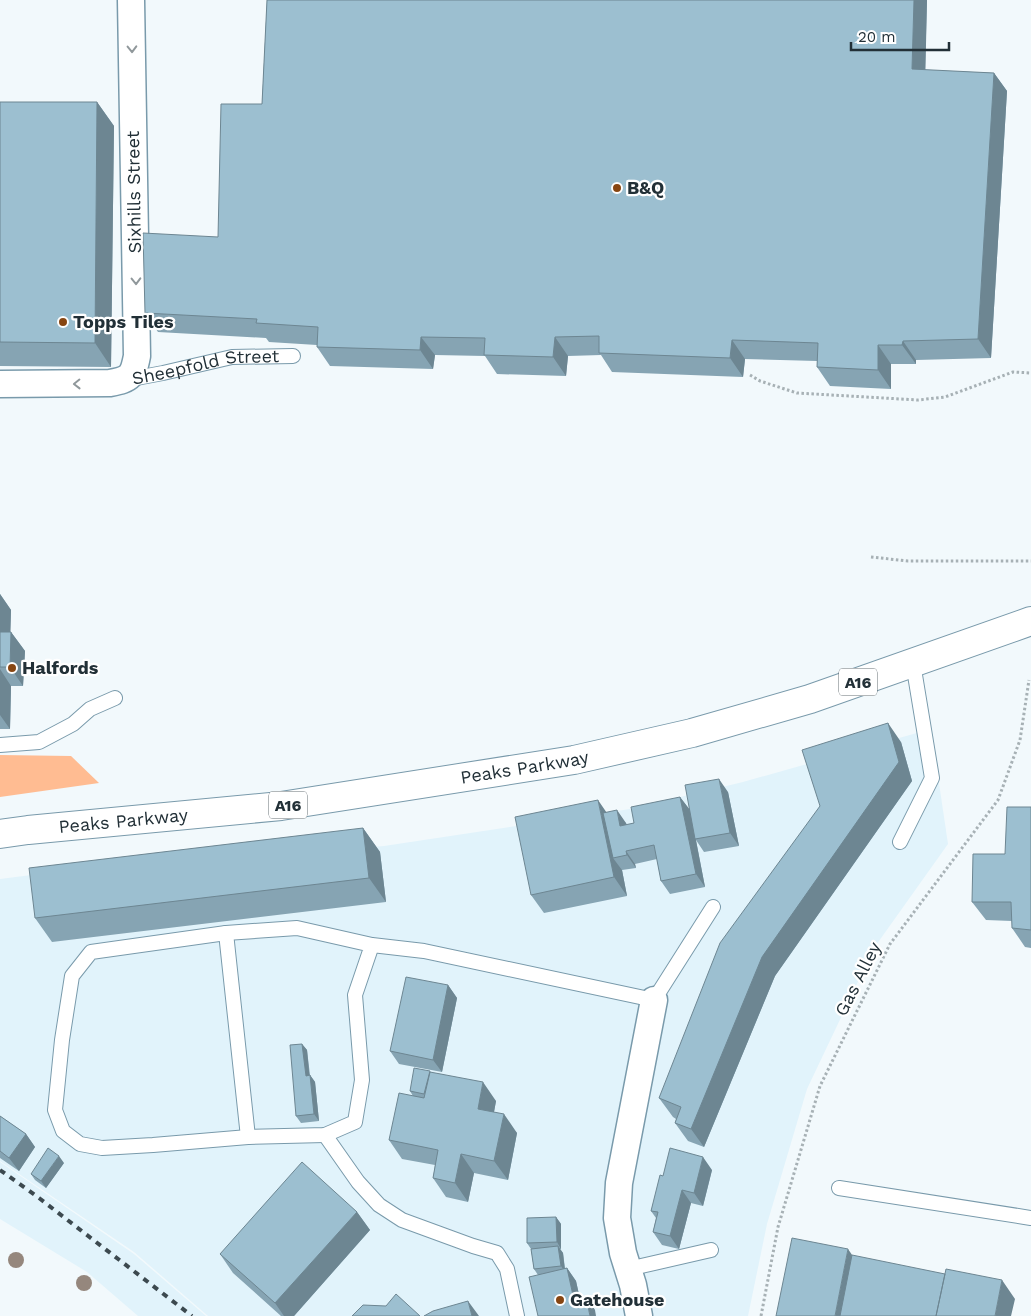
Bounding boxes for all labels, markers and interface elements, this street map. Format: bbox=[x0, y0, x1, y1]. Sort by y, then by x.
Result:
scale bar bbox=[851, 20, 948, 52]
text: 20 m bbox=[858, 28, 896, 46]
one-way arrow bbox=[127, 45, 137, 53]
street label: Sixhills Street bbox=[122, 130, 145, 253]
place label: B&Q bbox=[627, 177, 664, 198]
marker: B&Q bbox=[611, 182, 623, 194]
one-way arrow bbox=[131, 278, 141, 285]
place label: Topps Tiles bbox=[73, 311, 174, 332]
marker: Topps Tiles bbox=[57, 316, 69, 328]
street label: Sheepfold Street bbox=[130, 345, 280, 389]
one-way arrow bbox=[73, 379, 80, 389]
place label: Halfords bbox=[22, 657, 99, 678]
marker: Halfords bbox=[6, 662, 18, 674]
road number: A16 bbox=[839, 669, 877, 696]
street label: Peaks Parkway bbox=[459, 746, 591, 788]
road number: A16 bbox=[269, 792, 307, 818]
street label: Peaks Parkway bbox=[58, 804, 189, 837]
street label: Gas Alley bbox=[830, 938, 885, 1019]
place label: Gatehouse bbox=[570, 1289, 664, 1310]
marker: Gatehouse bbox=[554, 1294, 566, 1306]

